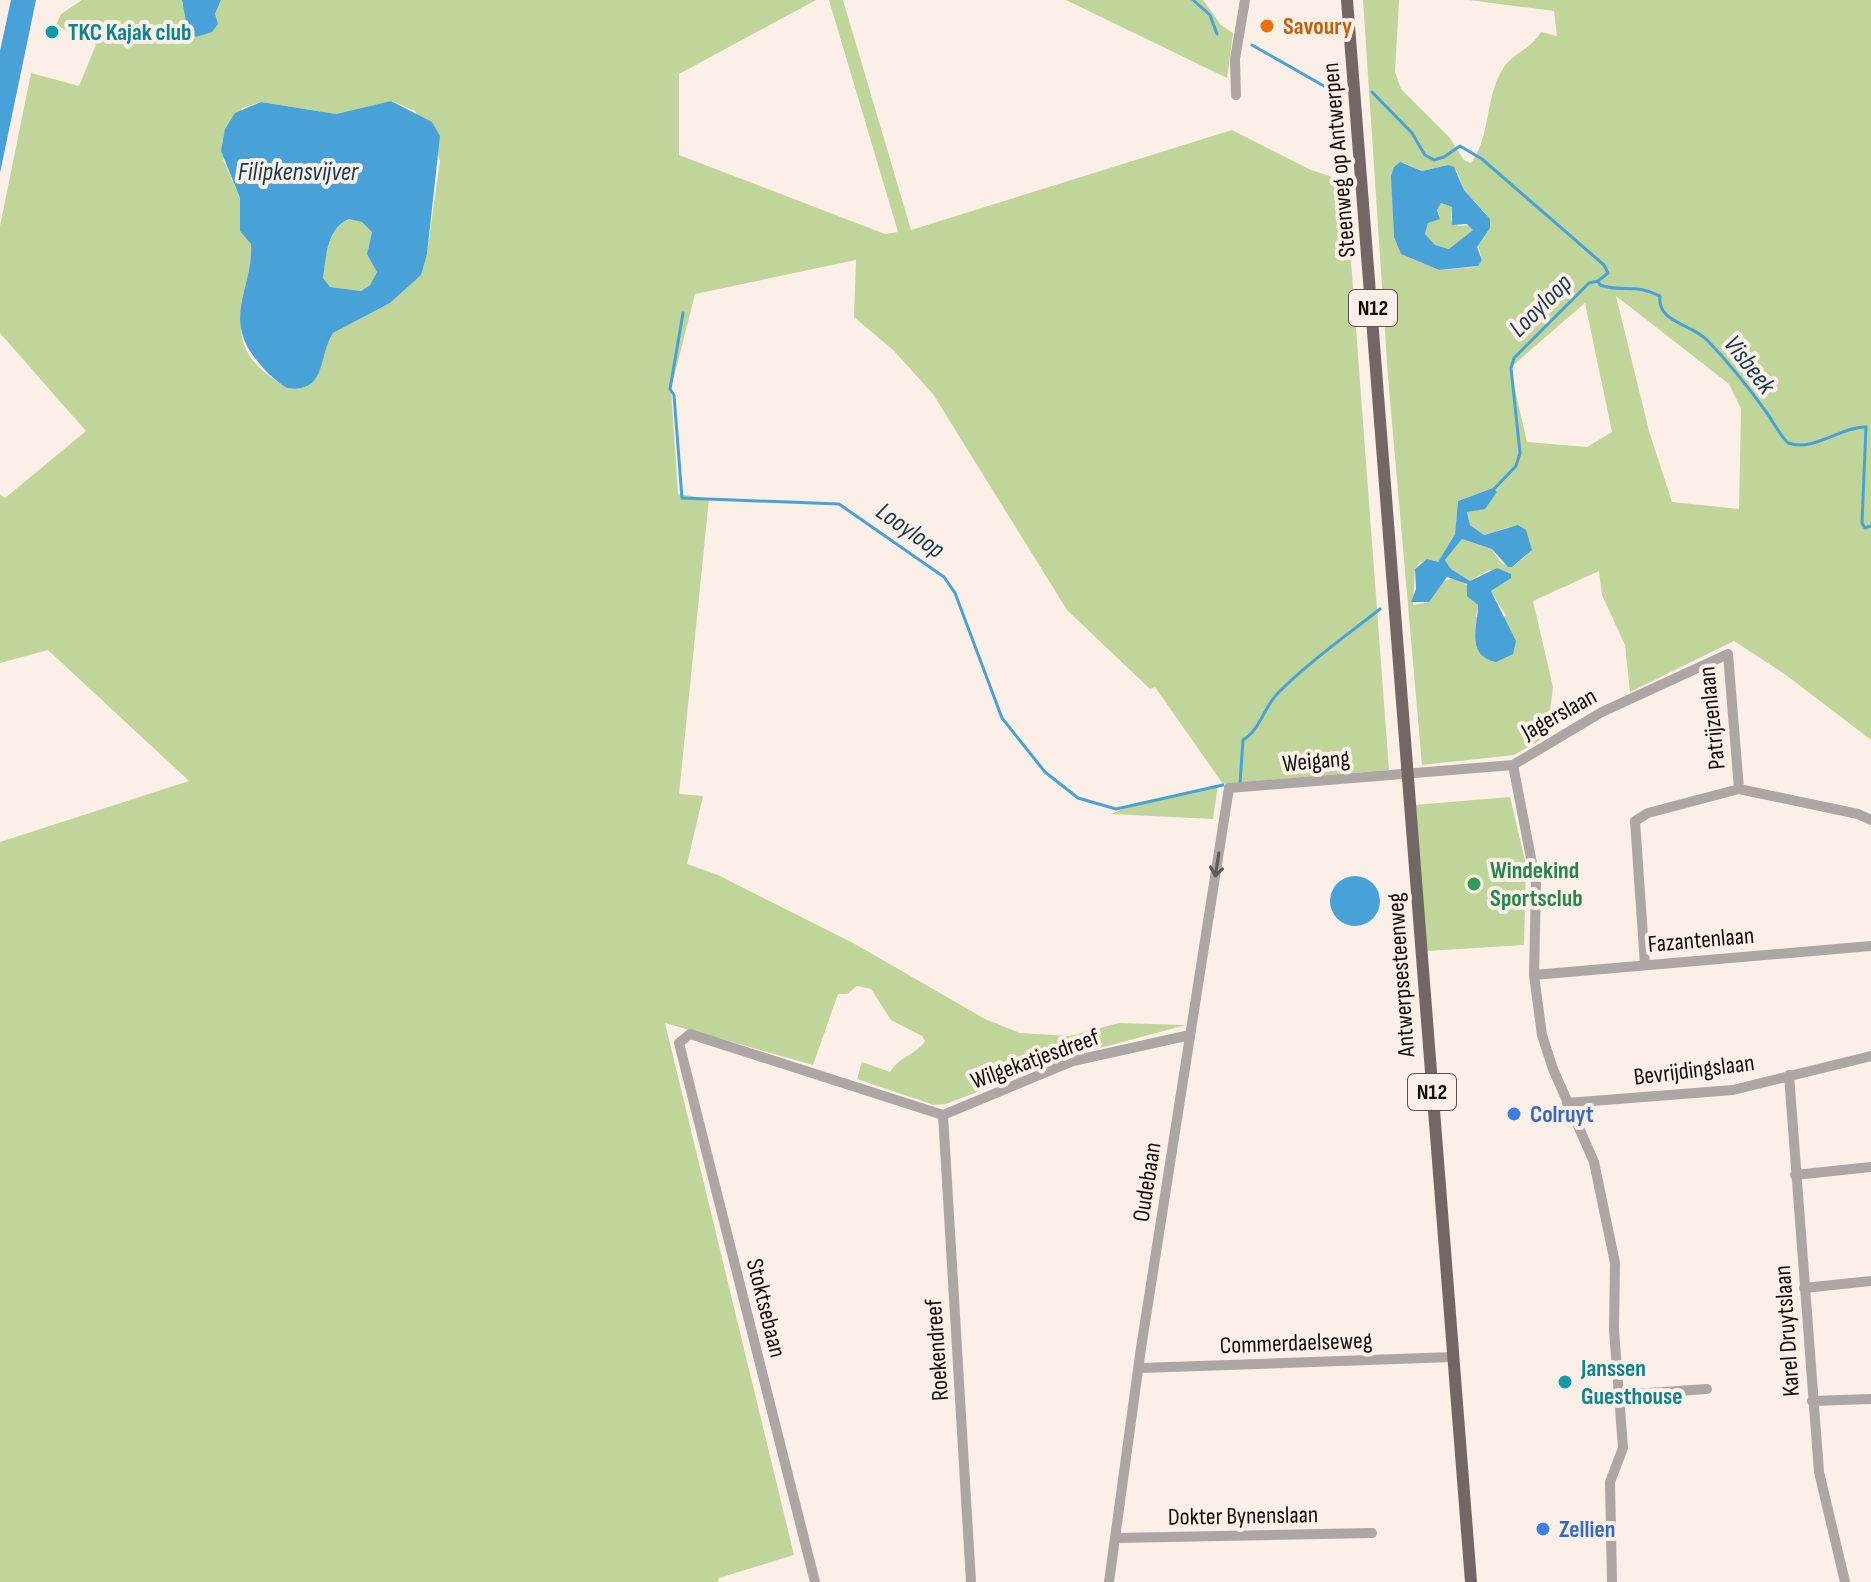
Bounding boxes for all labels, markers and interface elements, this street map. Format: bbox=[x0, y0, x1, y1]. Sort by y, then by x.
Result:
place label: Savoury bbox=[1283, 12, 1352, 41]
marker: Savoury bbox=[1258, 17, 1276, 35]
place label: TKC Kajak club bbox=[68, 18, 192, 47]
marker: TKC Kajak club bbox=[43, 23, 61, 41]
street label: Steenweg op Antwerpen bbox=[1316, 61, 1362, 259]
water label: Filipkensvijver bbox=[238, 157, 360, 188]
water label: Looyloop bbox=[1503, 268, 1579, 344]
road number: N12 bbox=[1349, 290, 1397, 326]
water label: Visbeek bbox=[1717, 330, 1782, 401]
water label: Looyloop bbox=[870, 496, 951, 566]
street label: Patrijzenlaan bbox=[1692, 665, 1732, 771]
street label: Jagerslaan bbox=[1515, 682, 1602, 747]
street label: Weigang bbox=[1281, 744, 1351, 778]
one-way arrow bbox=[1209, 852, 1224, 877]
place label: Windekind Sportsclub bbox=[1490, 856, 1583, 913]
marker: Windekind Sportsclub bbox=[1465, 875, 1483, 893]
street label: Antwerpsesteenweg bbox=[1381, 892, 1421, 1059]
street label: Fazantenlaan bbox=[1647, 921, 1755, 959]
street label: Wilgekatjesdreef bbox=[967, 1022, 1104, 1096]
street label: Bevrijdingslaan bbox=[1632, 1048, 1756, 1092]
road number: N12 bbox=[1408, 1074, 1456, 1110]
place label: Colruyt bbox=[1530, 1100, 1594, 1129]
marker: Colruyt bbox=[1505, 1105, 1523, 1123]
street label: Oudebaan bbox=[1126, 1140, 1168, 1224]
street label: Stoktsebaan bbox=[740, 1256, 792, 1360]
street label: Karel Druytslaan bbox=[1768, 1264, 1806, 1398]
street label: Roekendreef bbox=[919, 1297, 955, 1402]
street label: Commerdaelseweg bbox=[1219, 1326, 1373, 1360]
place label: Janssen Guesthouse bbox=[1580, 1354, 1683, 1411]
marker: Janssen Guesthouse bbox=[1556, 1373, 1574, 1391]
street label: Dokter Bynenslaan bbox=[1168, 1500, 1318, 1532]
place label: Zellien bbox=[1559, 1515, 1615, 1544]
marker: Zellien bbox=[1534, 1520, 1552, 1538]

